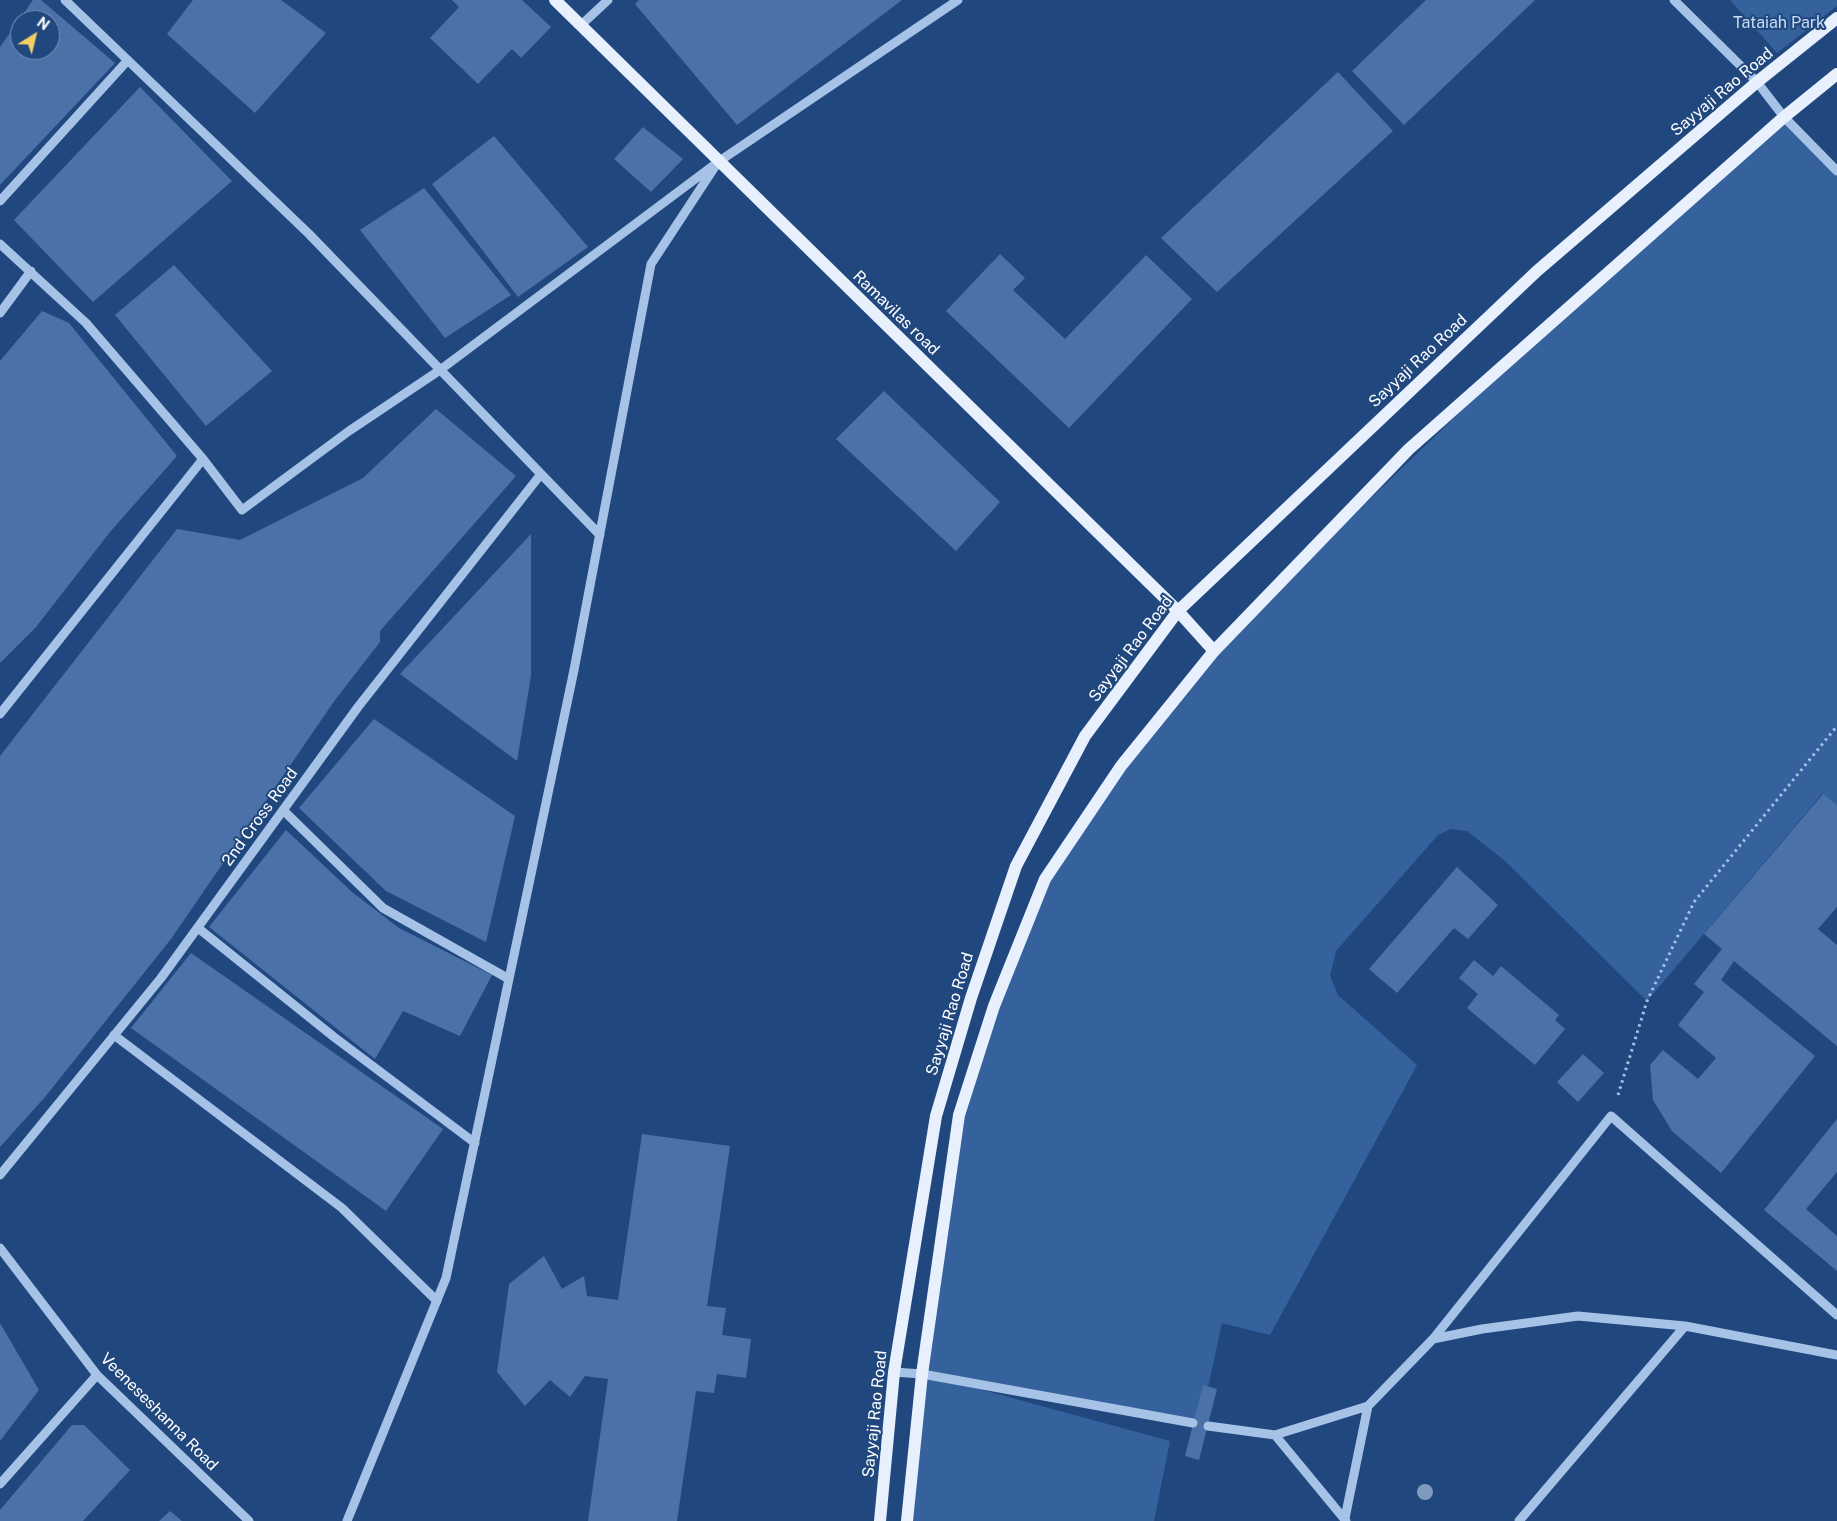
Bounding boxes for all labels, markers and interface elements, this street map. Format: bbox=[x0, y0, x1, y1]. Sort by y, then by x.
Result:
north arrow bbox=[10, 10, 60, 60]
park label: Tataiah Park bbox=[1733, 13, 1825, 33]
text: N bbox=[34, 14, 52, 33]
street label: Sayyaji Rao Road bbox=[1667, 44, 1777, 140]
street label: Ramavilas road bbox=[849, 267, 943, 359]
street label: Sayyaji Rao Road bbox=[1365, 310, 1471, 412]
street label: Sayyaji Rao Road bbox=[1085, 592, 1177, 706]
street label: 2nd Cross Road bbox=[218, 764, 302, 870]
street label: Sayyaji Rao Road bbox=[922, 950, 978, 1078]
street label: Veeneseshanna Road bbox=[96, 1349, 222, 1475]
street label: Sayyaji Rao Road bbox=[859, 1350, 891, 1478]

